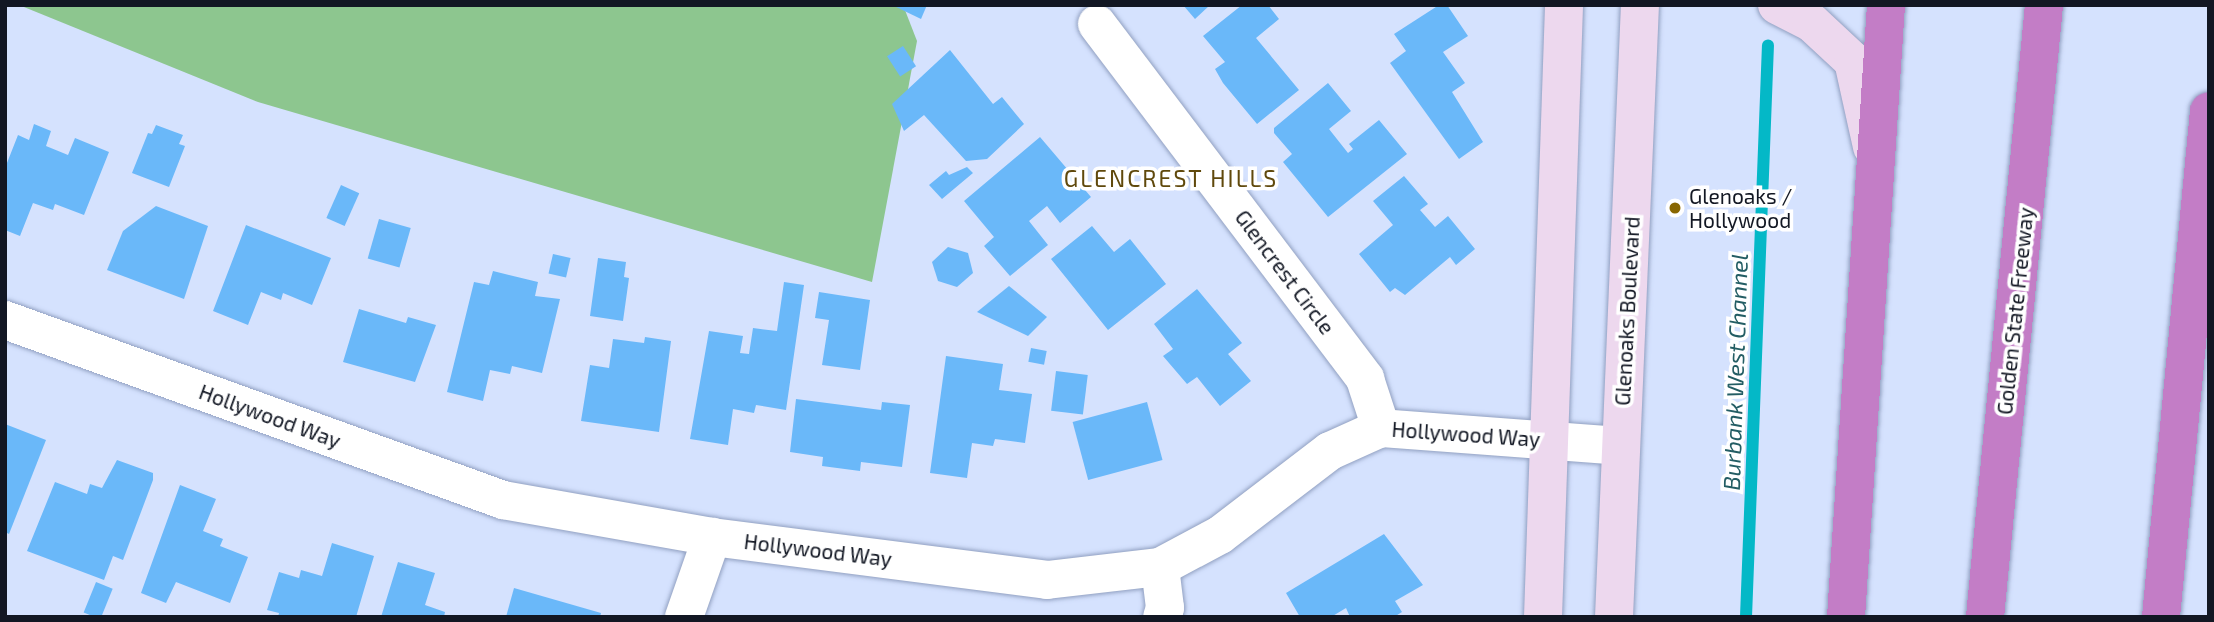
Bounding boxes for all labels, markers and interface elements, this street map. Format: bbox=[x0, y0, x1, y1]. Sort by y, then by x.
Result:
district label: GLENCREST HILLS bbox=[1065, 164, 1277, 192]
place label: Glenoaks / Hollywood bbox=[1689, 183, 1792, 233]
marker: Glenoaks / Hollywood bbox=[1667, 200, 1683, 216]
street label: Glencrest Circle bbox=[1230, 205, 1340, 339]
street label: Golden State Freeway bbox=[1992, 206, 2038, 416]
street label: Glenoaks Boulevard bbox=[1609, 216, 1645, 406]
water label: Burbank West Channel bbox=[1717, 253, 1753, 491]
street label: Hollywood Way bbox=[196, 379, 344, 453]
street label: Hollywood Way bbox=[1391, 416, 1541, 452]
street label: Hollywood Way bbox=[742, 528, 894, 572]

